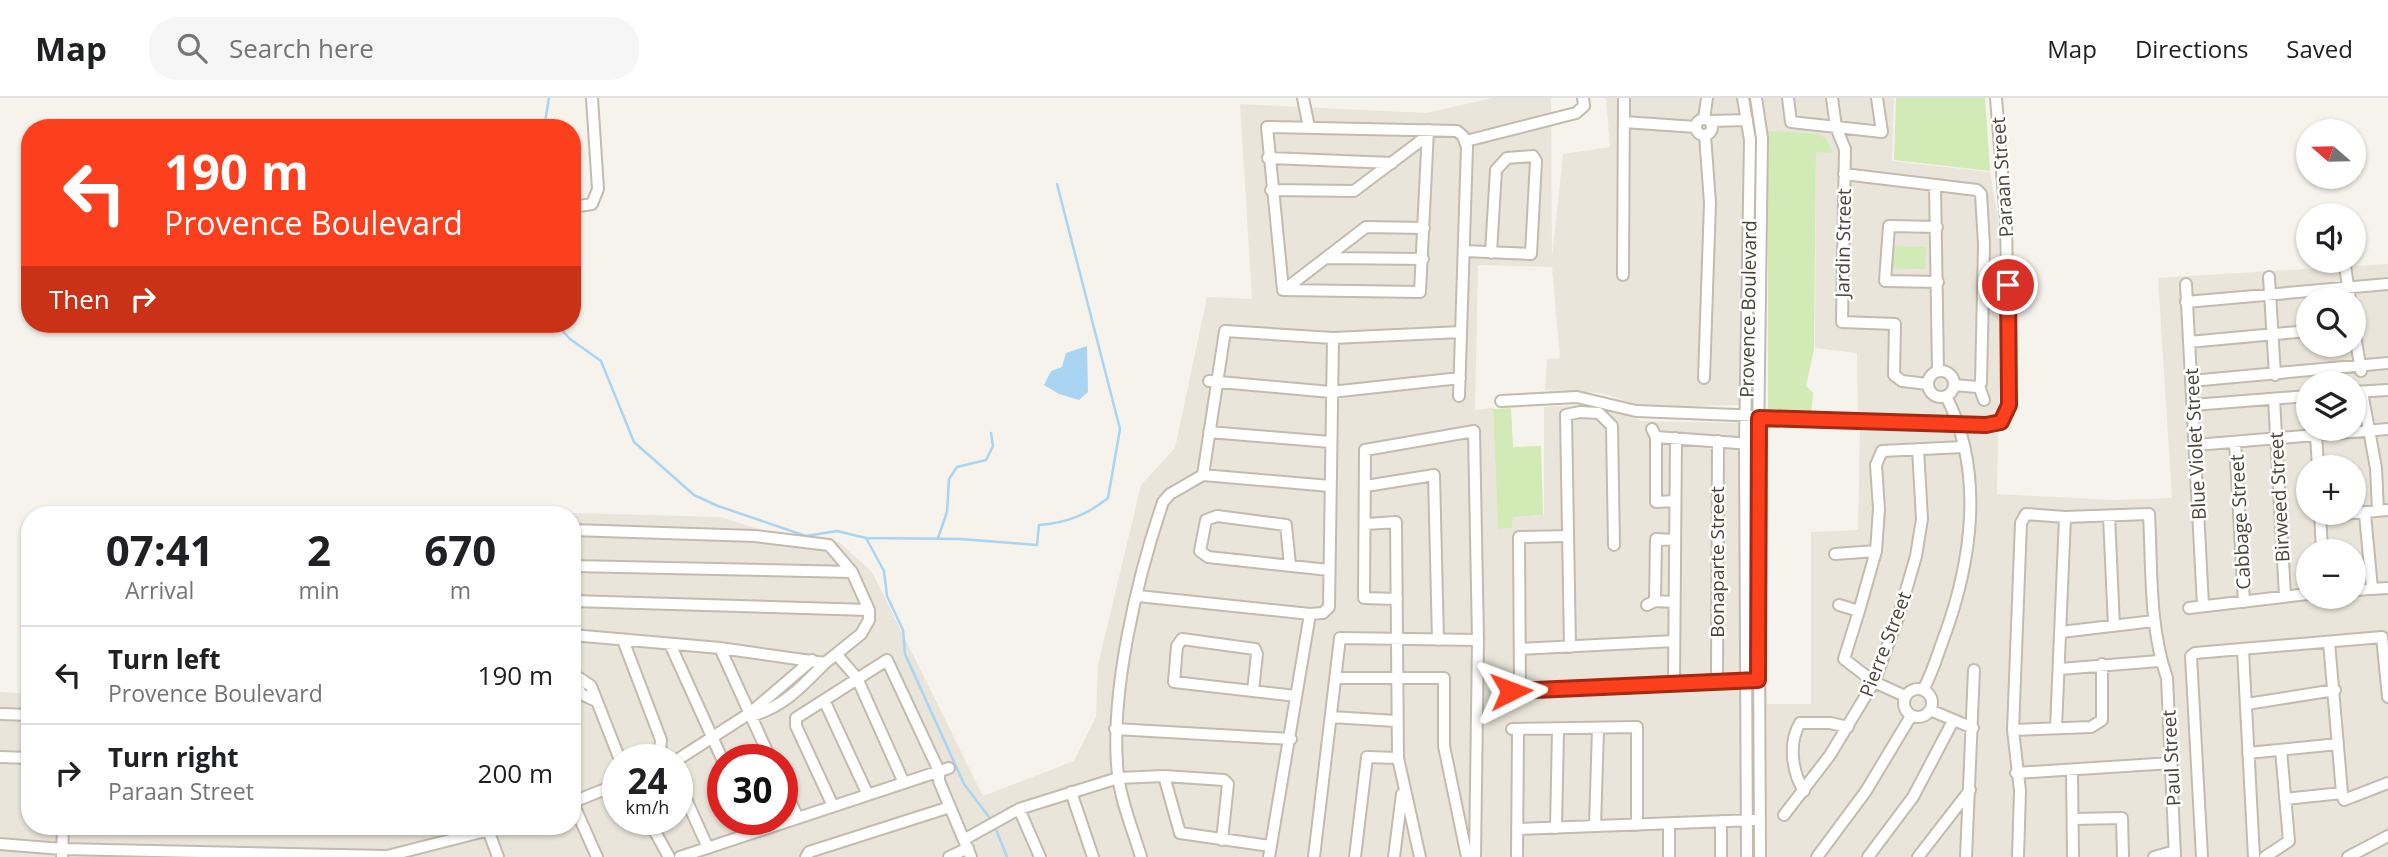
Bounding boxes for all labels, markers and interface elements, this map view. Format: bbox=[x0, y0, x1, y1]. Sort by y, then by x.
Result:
search box bbox=[149, 17, 639, 80]
text: Map bbox=[35, 26, 107, 71]
icon: search bbox=[173, 29, 211, 67]
text: Search here bbox=[229, 30, 374, 66]
text: Map bbox=[2047, 32, 2097, 65]
text: Directions bbox=[2135, 32, 2248, 65]
text: Saved bbox=[2286, 32, 2353, 65]
street label: Paraan Street bbox=[1985, 116, 2019, 238]
north arrow bbox=[2296, 119, 2366, 189]
map controls bbox=[2296, 119, 2366, 609]
text: 190 m bbox=[164, 138, 309, 204]
icon: left bbox=[49, 147, 140, 238]
street label: Jardin Street bbox=[1829, 188, 1857, 300]
text: Provence Boulevard bbox=[164, 201, 463, 244]
button: sound bbox=[2296, 203, 2366, 273]
street label: Provence Boulevard bbox=[1733, 220, 1763, 398]
pin bbox=[1978, 255, 2038, 315]
icon: arrive bbox=[1989, 266, 2027, 304]
icon: right bbox=[124, 280, 162, 318]
text: Then bbox=[49, 281, 110, 317]
button: search bbox=[2296, 287, 2366, 357]
street label: Blue Violet Street bbox=[2178, 367, 2212, 521]
button: layers bbox=[2296, 371, 2366, 441]
street label: Birweed Street bbox=[2263, 431, 2295, 563]
street label: Cabbage Street bbox=[2223, 454, 2257, 590]
button: + bbox=[2296, 455, 2366, 525]
street label: Bonaparte Street bbox=[1704, 486, 1730, 638]
text: 07:41 bbox=[106, 521, 214, 578]
text: 2 bbox=[307, 521, 331, 578]
text: 670 bbox=[424, 521, 496, 578]
button: − bbox=[2296, 539, 2366, 609]
text: Arrival bbox=[125, 574, 194, 606]
text: min bbox=[298, 574, 340, 606]
text: m bbox=[450, 574, 471, 606]
street label: Pierre Street bbox=[1853, 587, 1917, 701]
text: Turn left bbox=[108, 641, 220, 677]
position arrow bbox=[1474, 654, 1548, 728]
icon: left bbox=[49, 656, 87, 694]
text: 190 m bbox=[478, 657, 553, 693]
text: Provence Boulevard bbox=[108, 677, 323, 709]
street label: Paul Street bbox=[2155, 709, 2187, 807]
text: Turn right bbox=[108, 739, 239, 775]
speed limit sign: 30 bbox=[707, 744, 798, 835]
icon: right bbox=[49, 754, 87, 792]
text: 200 m bbox=[478, 755, 553, 791]
text: 24 bbox=[627, 757, 668, 804]
text: Paraan Street bbox=[108, 775, 254, 807]
text: km/h bbox=[626, 795, 669, 819]

